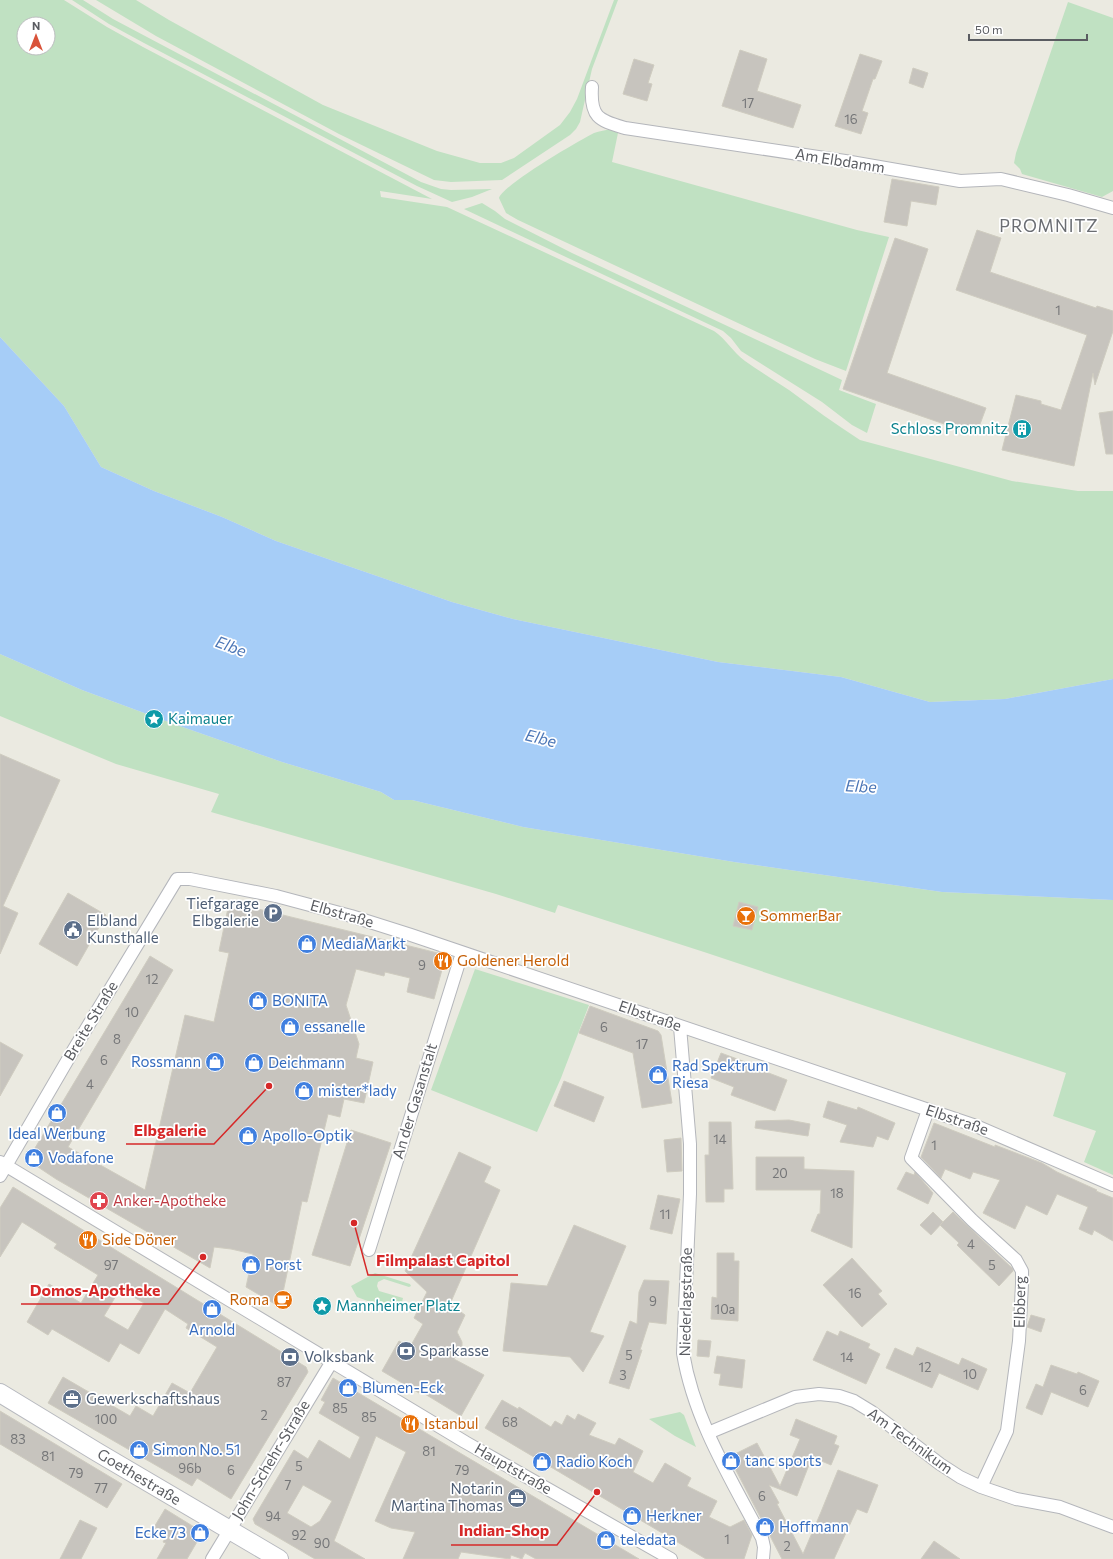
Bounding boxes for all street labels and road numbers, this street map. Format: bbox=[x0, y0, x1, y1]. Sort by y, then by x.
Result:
street label: Am Elbdamm bbox=[794, 144, 886, 176]
street label: Elbstraße bbox=[309, 895, 376, 931]
street label: Breite Straße bbox=[59, 977, 121, 1063]
street label: Elbstraße bbox=[617, 996, 684, 1034]
street label: An der Gasanstalt bbox=[388, 1041, 440, 1161]
street label: Elbstraße bbox=[924, 1100, 991, 1138]
street label: Niederlagstraße bbox=[675, 1247, 695, 1357]
street label: Elbberg bbox=[1010, 1276, 1028, 1328]
street label: John-Schehr-Straße bbox=[227, 1396, 313, 1522]
street label: Am Technikum bbox=[865, 1403, 957, 1477]
street label: Hauptstraße bbox=[472, 1439, 555, 1497]
street label: Goethestraße bbox=[95, 1444, 185, 1508]

